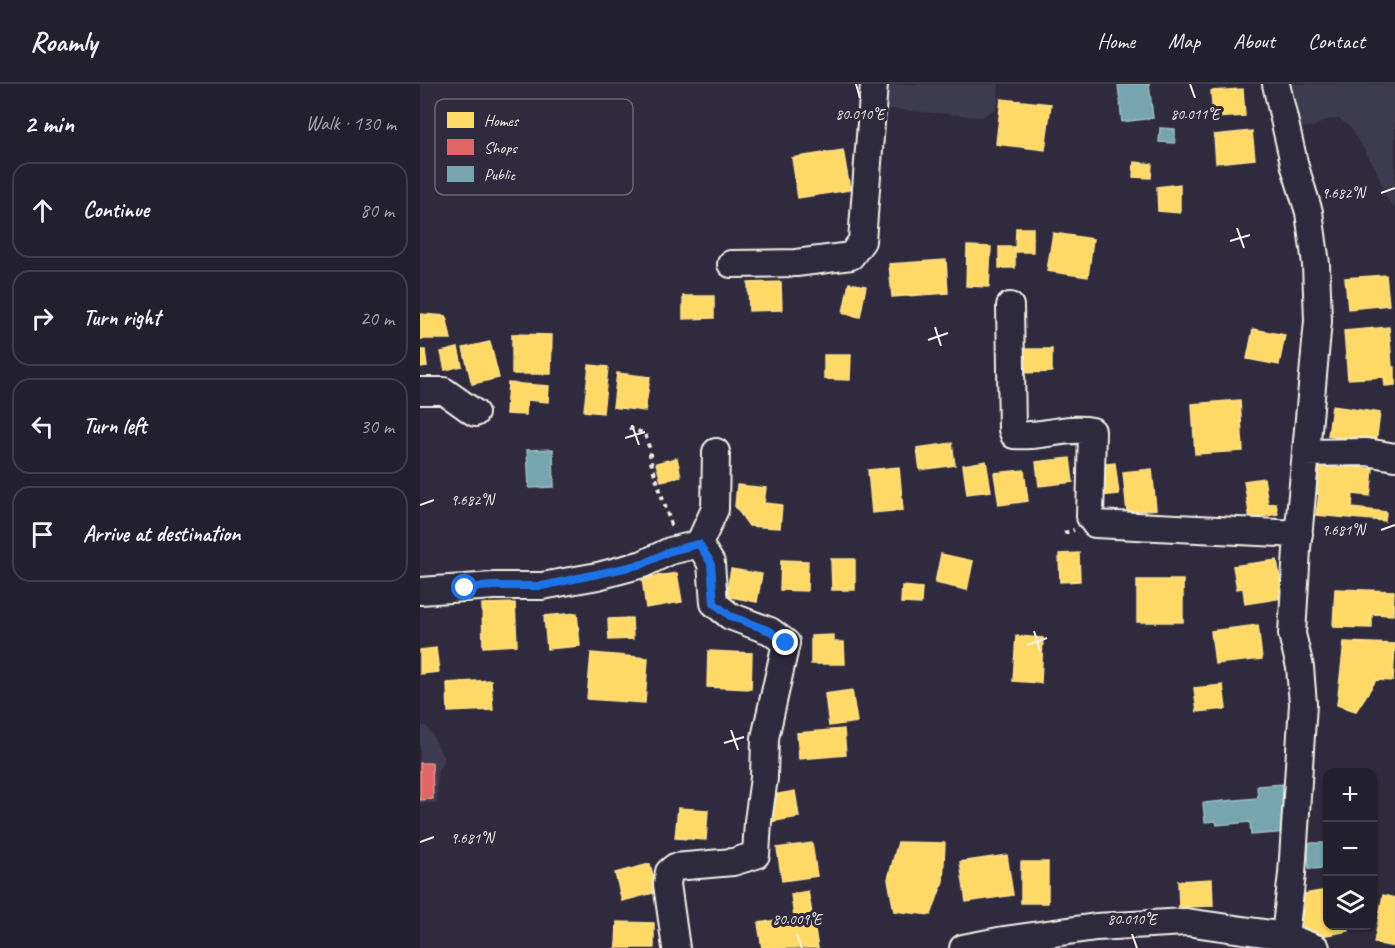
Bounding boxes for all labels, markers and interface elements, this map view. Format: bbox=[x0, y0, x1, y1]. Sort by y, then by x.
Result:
text: Roamly bbox=[30, 24, 97, 59]
text: Home bbox=[1097, 28, 1135, 54]
text: Map bbox=[1168, 28, 1200, 54]
text: About bbox=[1233, 28, 1275, 54]
text: Contact bbox=[1308, 28, 1365, 54]
legend bbox=[435, 99, 633, 195]
text: 80.010°E bbox=[836, 105, 887, 124]
text: 80.011°E bbox=[1171, 105, 1222, 124]
text: 2 min bbox=[24, 107, 74, 140]
text: Walk · 130 m bbox=[306, 111, 396, 136]
text: Homes bbox=[484, 111, 520, 131]
text: Shops bbox=[484, 138, 518, 158]
text: Public bbox=[484, 165, 516, 185]
text: 9.682°N bbox=[1321, 184, 1368, 203]
icon: ahead bbox=[26, 194, 59, 227]
text: Continue bbox=[83, 196, 149, 224]
text: 80 m bbox=[360, 198, 394, 223]
icon: right bbox=[26, 302, 59, 335]
text: Turn right bbox=[83, 304, 160, 332]
text: 20 m bbox=[360, 306, 394, 331]
icon: left bbox=[26, 410, 59, 443]
text: Turn left bbox=[83, 412, 147, 440]
text: 30 m bbox=[360, 414, 394, 439]
text: 9.682°N bbox=[450, 491, 497, 510]
icon: arrive bbox=[26, 518, 59, 551]
text: Arrive at destination bbox=[83, 520, 240, 548]
text: 9.681°N bbox=[1321, 521, 1368, 540]
route start bbox=[451, 574, 477, 600]
route end bbox=[772, 629, 798, 655]
map controls bbox=[1323, 768, 1377, 930]
button: + bbox=[1323, 768, 1377, 822]
button: − bbox=[1323, 822, 1377, 876]
text: 9.681°N bbox=[450, 829, 497, 848]
button: layers bbox=[1323, 876, 1377, 930]
text: 80.009°E bbox=[773, 910, 824, 929]
text: 80.010°E bbox=[1108, 910, 1159, 929]

